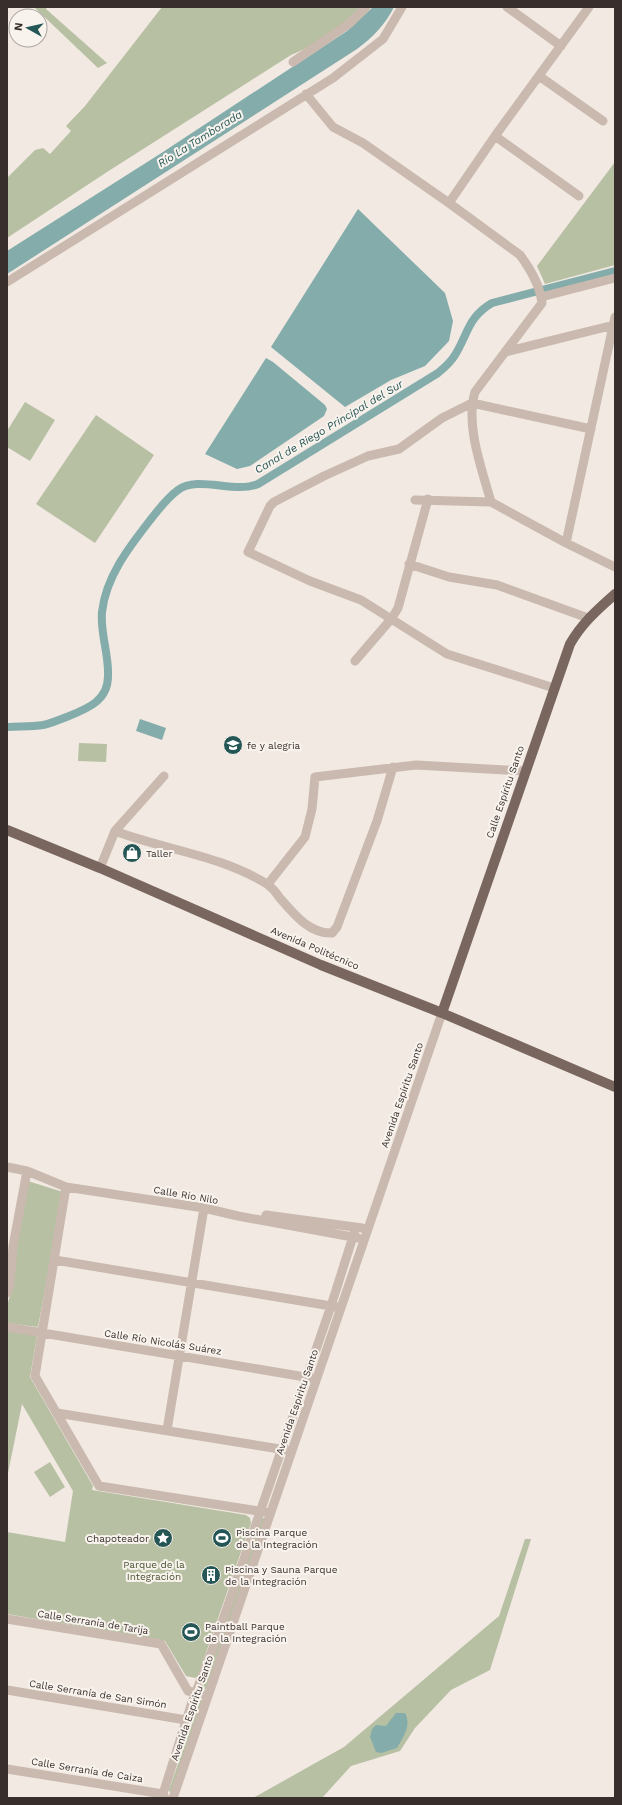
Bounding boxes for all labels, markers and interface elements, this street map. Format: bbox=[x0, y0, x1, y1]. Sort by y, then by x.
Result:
north arrow bbox=[8, 8, 48, 48]
text: N bbox=[12, 22, 26, 32]
water label: Río La Tamborada bbox=[156, 108, 245, 170]
water label: Canal de Riego Principal del Sur bbox=[252, 377, 406, 477]
school or university icon: fe y alegria bbox=[222, 734, 244, 756]
place label: fe y alegria bbox=[247, 740, 301, 751]
street label: Calle Espíritu Santo bbox=[484, 744, 526, 840]
shop icon: Taller bbox=[121, 842, 143, 864]
place label: Taller bbox=[146, 848, 173, 859]
street label: Avenida Politécnico bbox=[269, 924, 361, 972]
street label: Avenida Espíritu Santo bbox=[379, 1041, 425, 1149]
street label: Calle Río Nilo bbox=[153, 1184, 219, 1206]
street label: Calle Río Nicolás Suárez bbox=[104, 1327, 222, 1357]
street label: Avenida Espíritu Santo bbox=[274, 1348, 320, 1456]
place icon: Chapoteador bbox=[152, 1527, 174, 1549]
sports icon: Piscina Parque de la Integración bbox=[211, 1527, 233, 1549]
place label: Piscina Parque de la Integración bbox=[236, 1527, 318, 1550]
place label: Chapoteador bbox=[86, 1533, 149, 1544]
park label: Parque de la Integración bbox=[123, 1559, 185, 1582]
building icon: Piscina y Sauna Parque de la Integración bbox=[200, 1564, 222, 1586]
place label: Piscina y Sauna Parque de la Integración bbox=[225, 1564, 338, 1587]
street label: Calle Serranía de Tarija bbox=[37, 1608, 150, 1636]
sports icon: Paintball Parque de la Integración bbox=[180, 1621, 202, 1643]
place label: Paintball Parque de la Integración bbox=[205, 1621, 287, 1644]
street label: Avenida Espíritu Santo bbox=[169, 1654, 215, 1762]
street label: Calle Serranía de San Simón bbox=[28, 1678, 168, 1710]
street label: Calle Serranía de Caiza bbox=[30, 1756, 144, 1784]

